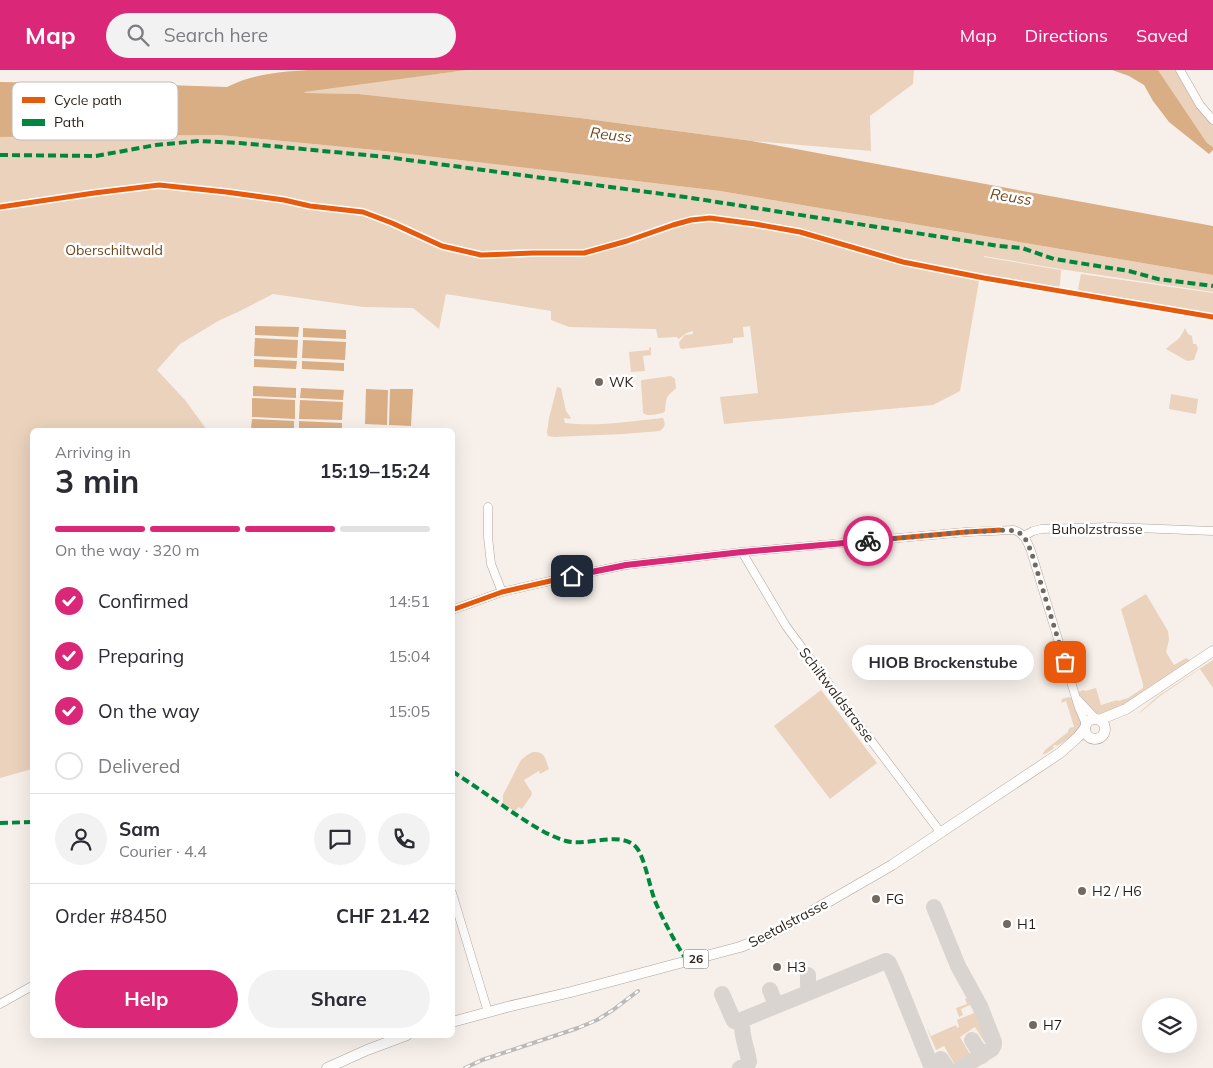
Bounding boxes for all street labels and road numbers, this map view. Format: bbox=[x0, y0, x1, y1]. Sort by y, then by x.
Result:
street label: Buholzstrasse bbox=[1051, 520, 1143, 538]
street label: Schiltwaldstrasse bbox=[795, 644, 879, 746]
street label: Seetalstrasse bbox=[745, 895, 831, 951]
road number: 26 bbox=[684, 950, 708, 969]

